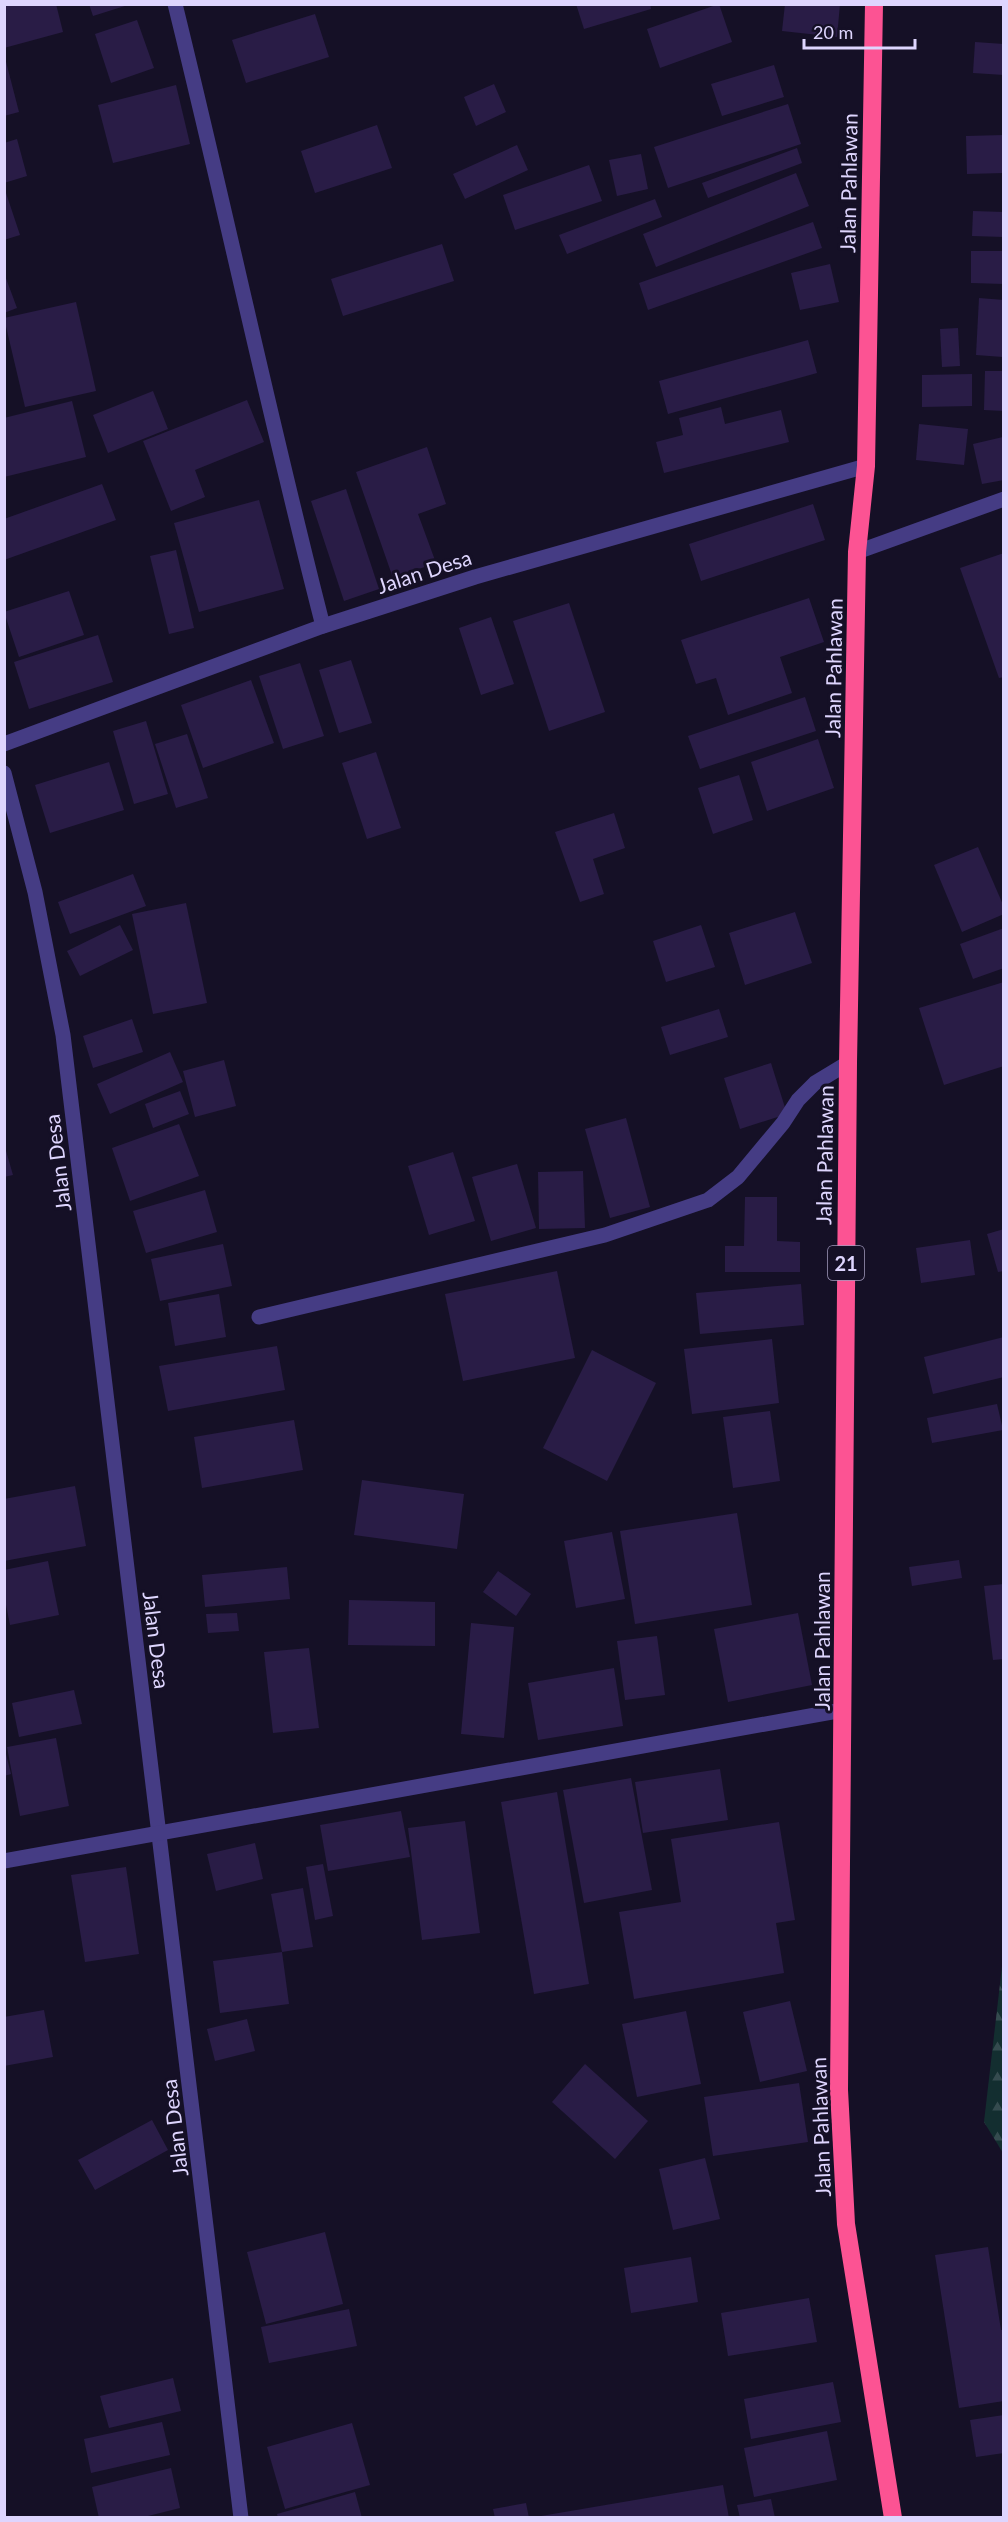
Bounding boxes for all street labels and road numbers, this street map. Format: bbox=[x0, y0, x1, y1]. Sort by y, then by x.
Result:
street label: Jalan Pahlawan bbox=[834, 113, 862, 253]
street label: Jalan Desa bbox=[374, 544, 474, 598]
street label: Jalan Pahlawan bbox=[819, 598, 847, 738]
street label: Jalan Pahlawan bbox=[810, 1085, 838, 1225]
street label: Jalan Desa bbox=[39, 1113, 75, 1213]
road number: 21 bbox=[828, 1246, 864, 1280]
street label: Jalan Pahlawan bbox=[809, 1571, 834, 1711]
street label: Jalan Desa bbox=[139, 1590, 175, 1690]
street label: Jalan Pahlawan bbox=[805, 2057, 835, 2197]
street label: Jalan Desa bbox=[156, 2078, 192, 2178]

